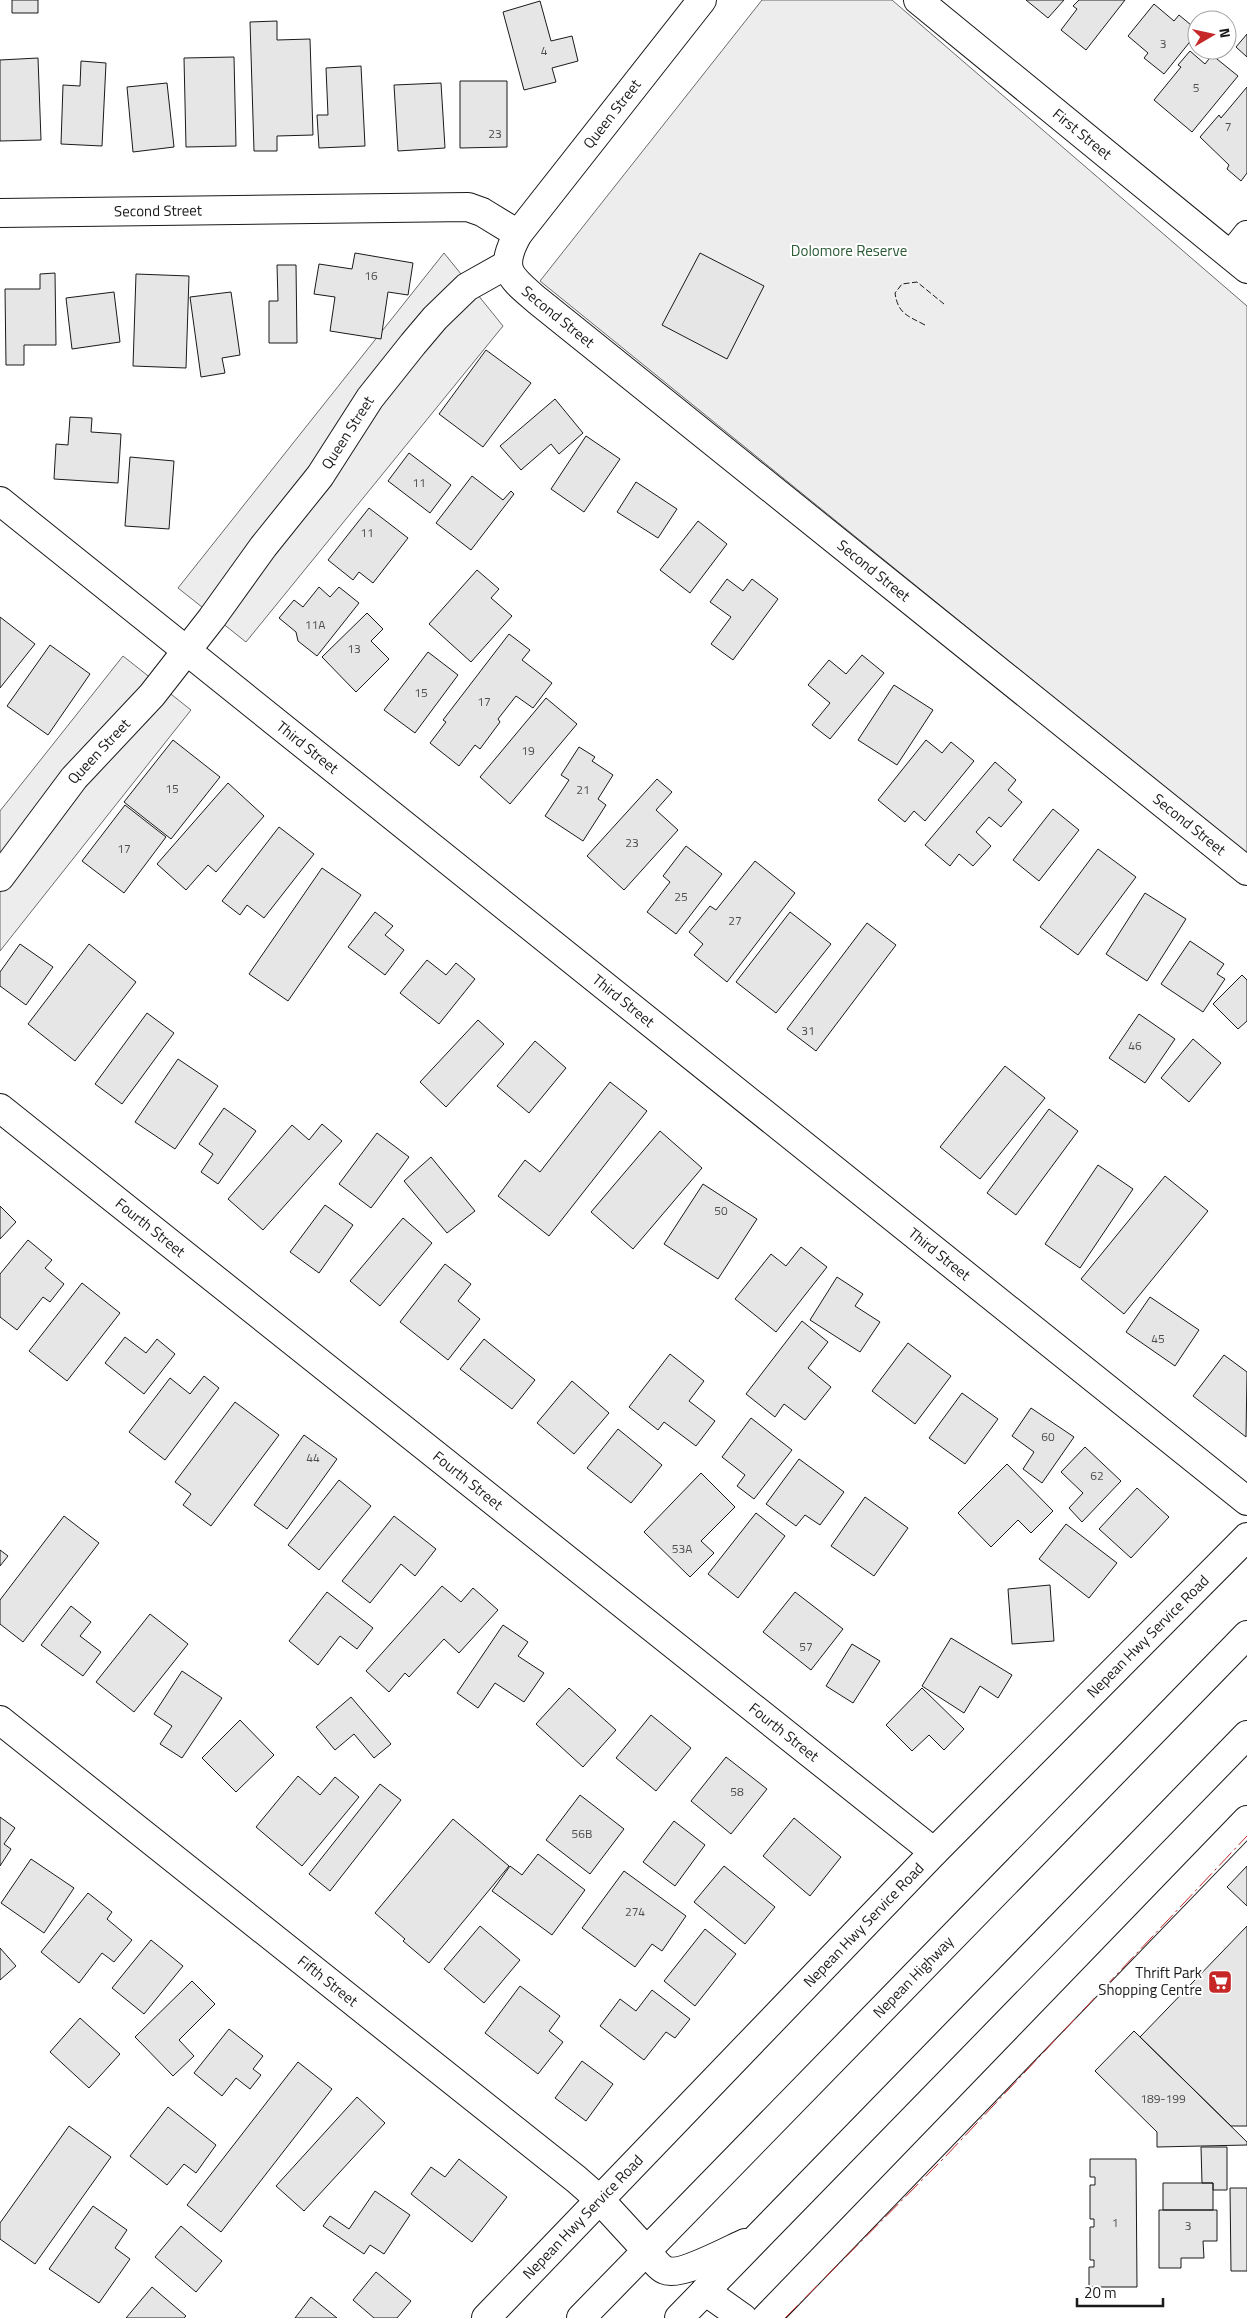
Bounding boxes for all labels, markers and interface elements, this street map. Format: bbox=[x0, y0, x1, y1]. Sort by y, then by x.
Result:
north arrow bbox=[1187, 10, 1237, 60]
text: N bbox=[1214, 26, 1236, 39]
house number: 3 bbox=[1160, 34, 1166, 53]
house number: 4 bbox=[541, 41, 548, 60]
street label: Queen Street bbox=[577, 73, 647, 153]
house number: 5 bbox=[1193, 78, 1200, 97]
street label: First Street bbox=[1048, 103, 1118, 166]
house number: 7 bbox=[1225, 117, 1231, 136]
house number: 23 bbox=[488, 124, 502, 143]
street label: Second Street bbox=[114, 198, 203, 223]
park label: Dolomore Reserve bbox=[791, 239, 907, 262]
house number: 16 bbox=[364, 266, 378, 285]
street label: Second Street bbox=[517, 280, 600, 354]
street label: Queen Street bbox=[315, 391, 380, 474]
house number: 11 bbox=[412, 473, 426, 492]
house number: 11 bbox=[360, 523, 374, 542]
street label: Second Street bbox=[832, 534, 916, 607]
house number: 11A bbox=[305, 615, 325, 634]
house number: 13 bbox=[347, 639, 361, 658]
house number: 15 bbox=[414, 683, 428, 702]
house number: 17 bbox=[477, 692, 491, 711]
street label: Queen Street bbox=[61, 712, 136, 789]
street label: Third Street bbox=[272, 715, 344, 780]
house number: 19 bbox=[521, 741, 535, 760]
house number: 15 bbox=[165, 779, 179, 798]
house number: 21 bbox=[576, 780, 590, 799]
street label: Second Street bbox=[1148, 788, 1232, 861]
house number: 23 bbox=[625, 833, 639, 852]
house number: 17 bbox=[117, 839, 131, 858]
house number: 25 bbox=[674, 887, 688, 906]
house number: 27 bbox=[728, 911, 742, 930]
street label: Third Street bbox=[588, 968, 660, 1033]
house number: 31 bbox=[801, 1021, 815, 1040]
house number: 46 bbox=[1128, 1036, 1142, 1055]
street label: Fourth Street bbox=[110, 1192, 191, 1263]
house number: 50 bbox=[714, 1201, 728, 1220]
street label: Third Street bbox=[903, 1222, 976, 1286]
house number: 45 bbox=[1151, 1329, 1165, 1348]
house number: 60 bbox=[1041, 1427, 1055, 1446]
street label: Fourth Street bbox=[428, 1445, 509, 1516]
house number: 44 bbox=[306, 1448, 320, 1467]
house number: 62 bbox=[1090, 1466, 1104, 1485]
house number: 53A bbox=[672, 1539, 692, 1558]
street label: Nepean Hwy Service Road bbox=[1081, 1570, 1214, 1703]
house number: 57 bbox=[799, 1637, 813, 1656]
street label: Fourth Street bbox=[744, 1697, 825, 1768]
house number: 58 bbox=[730, 1782, 744, 1801]
house number: 56B bbox=[572, 1824, 592, 1843]
street label: Nepean Hwy Service Road bbox=[798, 1857, 929, 1992]
house number: 274 bbox=[625, 1902, 645, 1921]
street label: Nepean Highway bbox=[867, 1930, 959, 2023]
street label: Fifth Street bbox=[293, 1949, 364, 2012]
place label: Thrift Park Shopping Centre bbox=[1098, 1961, 1202, 2001]
supermarket icon: Thrift Park Shopping Centre bbox=[1207, 1969, 1233, 1995]
house number: 189-199 bbox=[1140, 2089, 1186, 2108]
street label: Nepean Hwy Service Road bbox=[517, 2149, 648, 2284]
house number: 1 bbox=[1112, 2213, 1118, 2232]
house number: 3 bbox=[1185, 2216, 1191, 2235]
scale bar bbox=[1077, 2276, 1163, 2308]
text: 20 m bbox=[1084, 2281, 1117, 2304]

